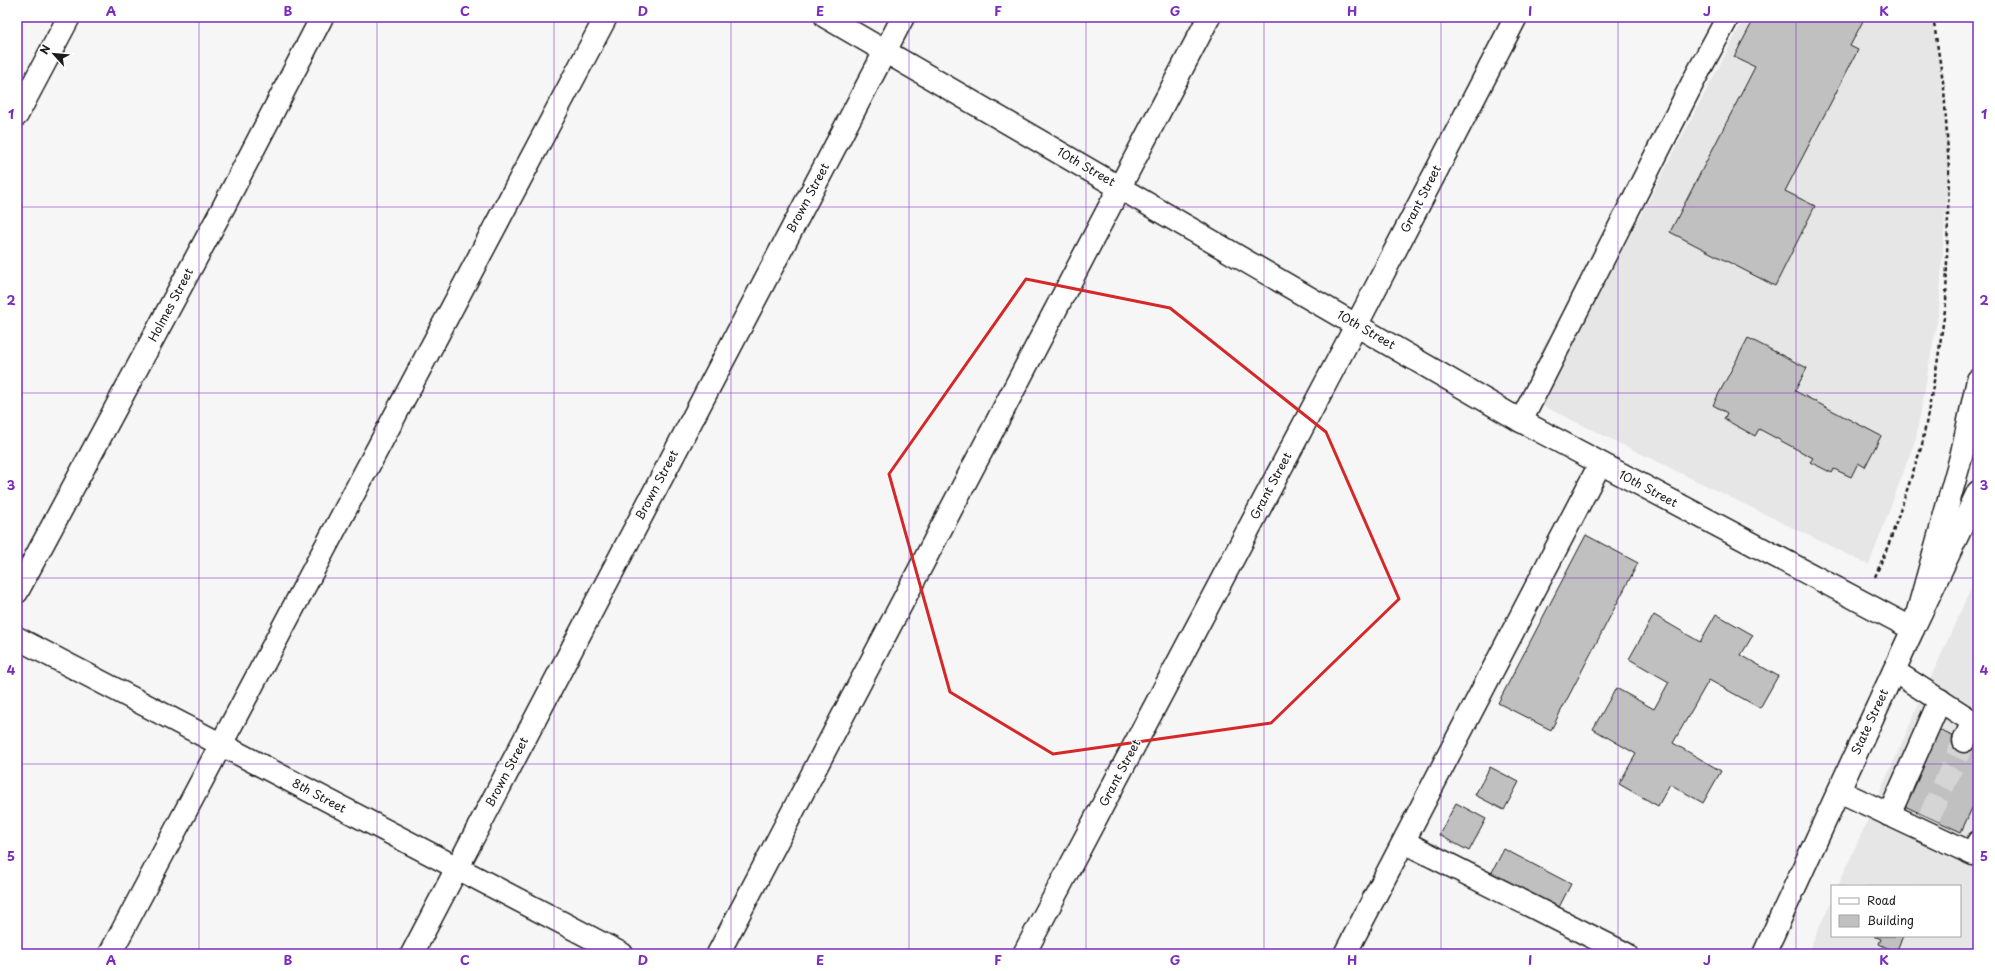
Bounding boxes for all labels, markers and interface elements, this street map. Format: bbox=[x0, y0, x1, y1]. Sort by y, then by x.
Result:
text: A bbox=[106, 1, 116, 20]
text: B bbox=[284, 1, 293, 20]
text: C bbox=[460, 1, 470, 20]
text: D bbox=[638, 1, 648, 20]
text: E bbox=[816, 1, 824, 20]
text: F bbox=[994, 1, 1002, 20]
text: G bbox=[1170, 1, 1180, 20]
text: H bbox=[1347, 1, 1357, 20]
text: I bbox=[1528, 1, 1532, 20]
text: J bbox=[1703, 1, 1711, 20]
text: K bbox=[1879, 1, 1889, 20]
north arrow bbox=[34, 34, 74, 74]
text: N bbox=[35, 41, 54, 57]
text: 1 bbox=[8, 104, 14, 123]
text: 1 bbox=[1981, 104, 1987, 123]
street label: 10th Street bbox=[1054, 142, 1119, 190]
street label: Brown Street bbox=[781, 159, 833, 236]
street label: Grant Street bbox=[1395, 161, 1445, 236]
street label: Holmes Street bbox=[143, 264, 197, 345]
text: 2 bbox=[6, 290, 16, 309]
text: 2 bbox=[1979, 290, 1989, 309]
street label: 10th Street bbox=[1334, 305, 1399, 353]
street label: Brown Street bbox=[630, 446, 682, 523]
street label: Grant Street bbox=[1245, 448, 1296, 522]
street label: 10th Street bbox=[1616, 465, 1681, 511]
text: 3 bbox=[7, 475, 16, 494]
text: 3 bbox=[1980, 475, 1989, 494]
text: 4 bbox=[7, 660, 16, 679]
text: 4 bbox=[1980, 660, 1989, 679]
street label: State Street bbox=[1846, 686, 1892, 757]
street label: Brown Street bbox=[480, 733, 532, 810]
street label: Grant Street bbox=[1094, 735, 1145, 809]
street label: 8th Street bbox=[289, 773, 350, 817]
text: 5 bbox=[7, 846, 15, 865]
text: 5 bbox=[1980, 846, 1988, 865]
legend bbox=[1831, 885, 1961, 937]
text: Road bbox=[1867, 891, 1896, 909]
text: Building bbox=[1867, 911, 1914, 929]
text: A bbox=[106, 950, 116, 969]
text: B bbox=[284, 950, 293, 969]
text: C bbox=[460, 950, 470, 969]
text: D bbox=[638, 950, 648, 969]
text: E bbox=[816, 950, 824, 969]
text: F bbox=[994, 950, 1002, 969]
text: G bbox=[1170, 950, 1180, 969]
text: H bbox=[1347, 950, 1357, 969]
text: I bbox=[1528, 950, 1532, 969]
text: J bbox=[1703, 950, 1711, 969]
text: K bbox=[1879, 950, 1889, 969]

